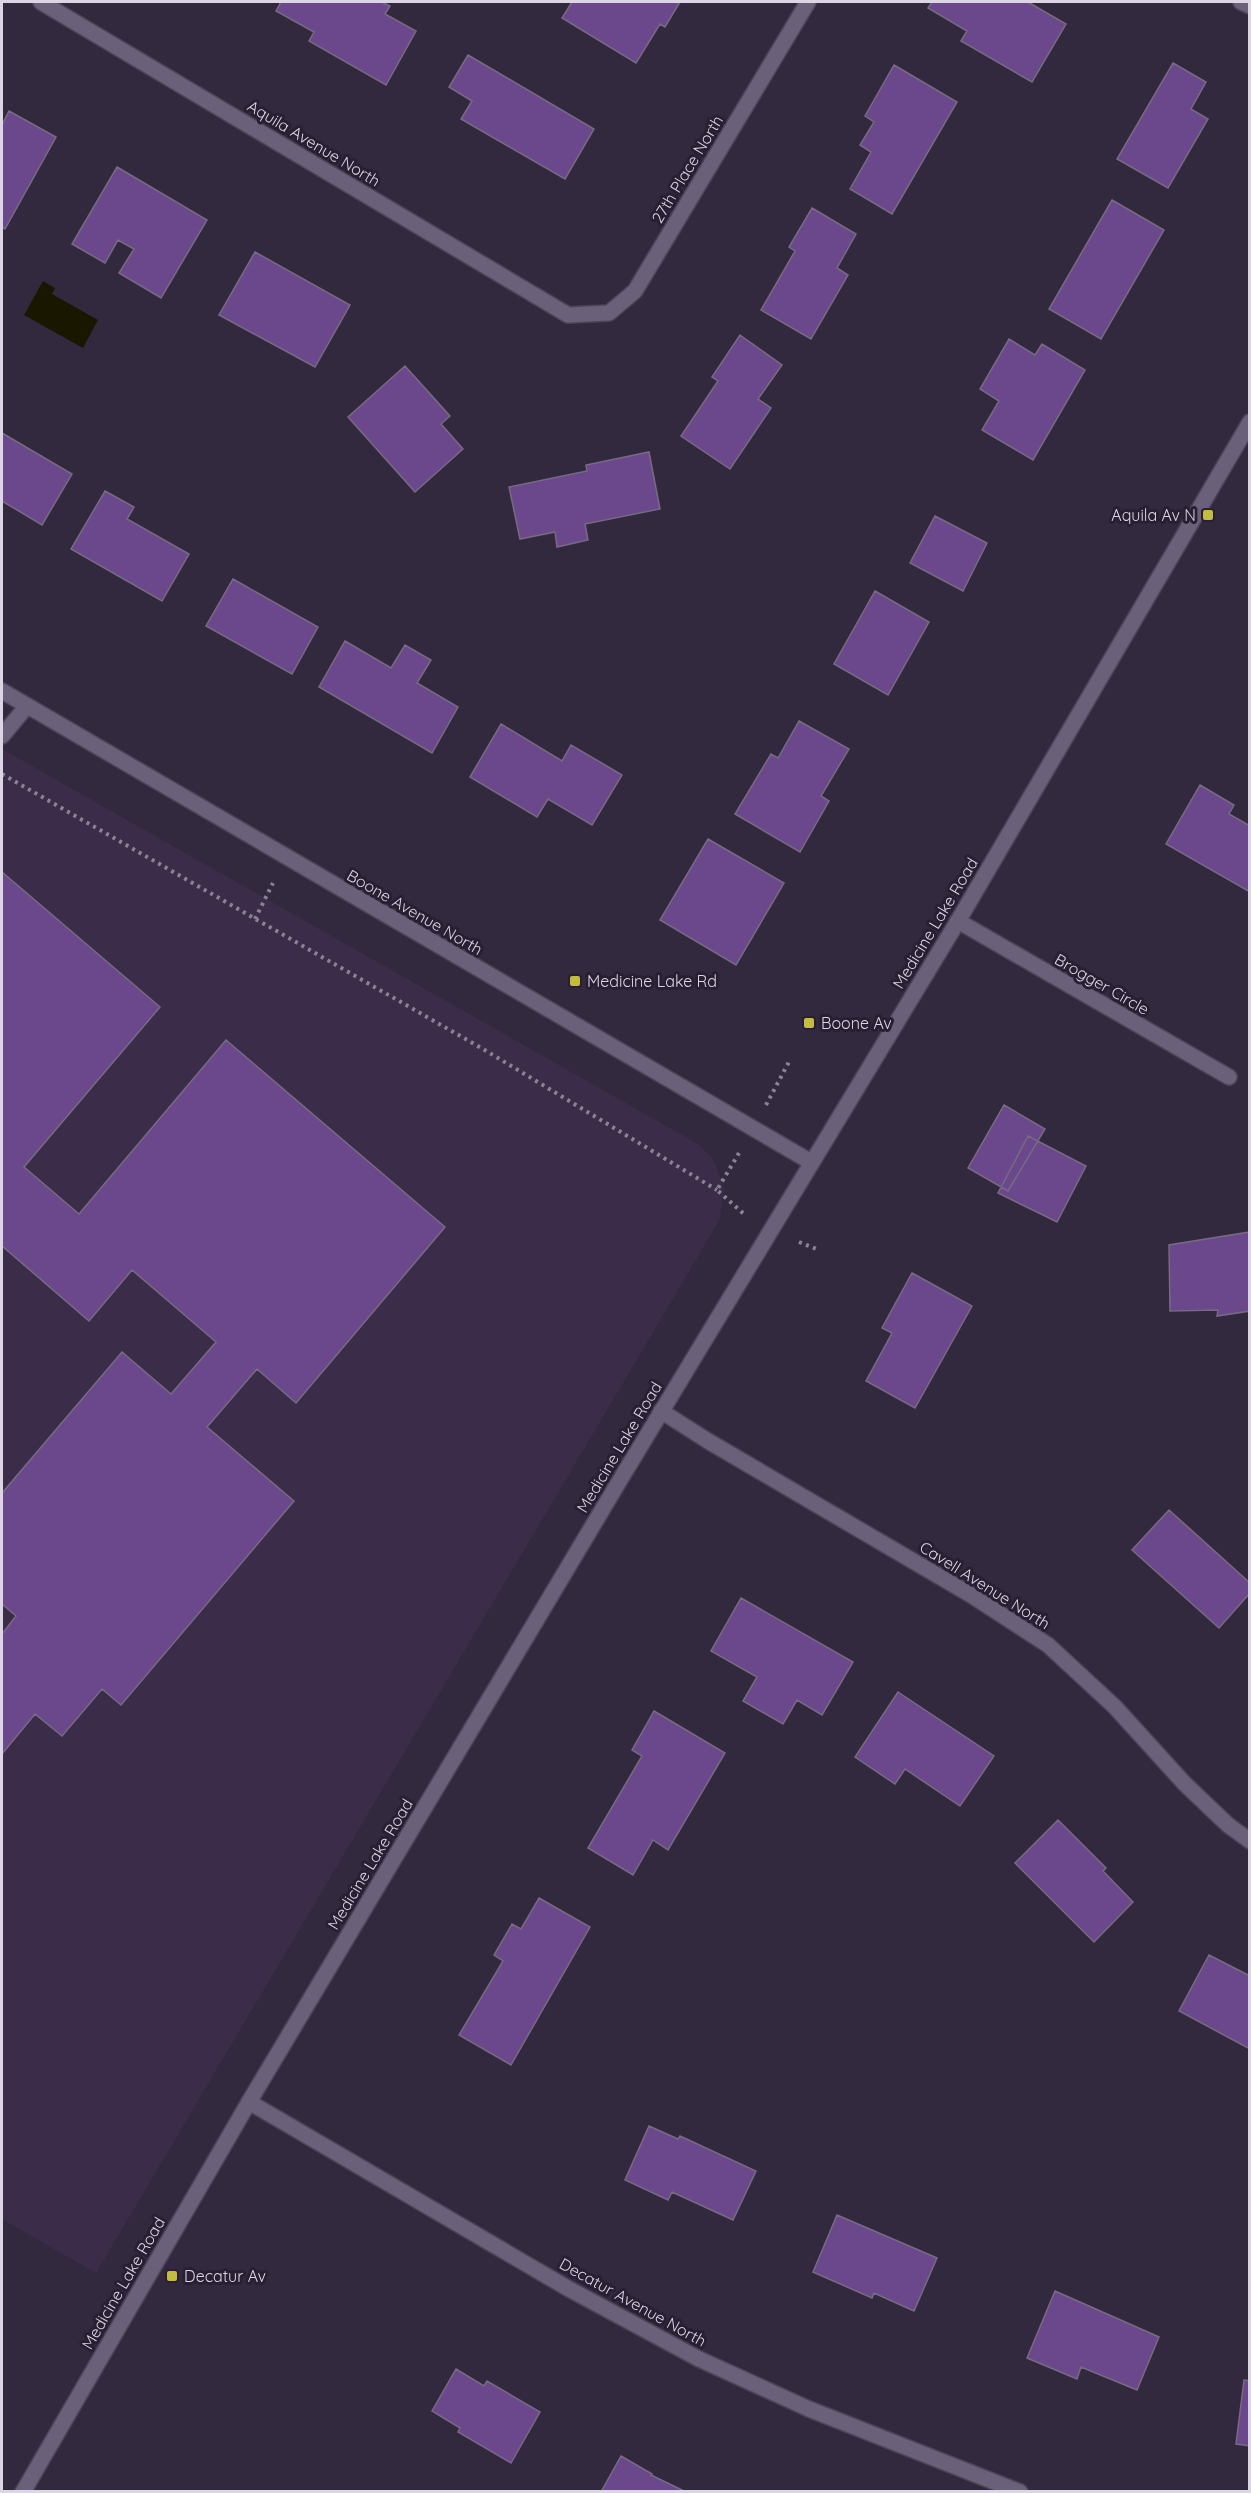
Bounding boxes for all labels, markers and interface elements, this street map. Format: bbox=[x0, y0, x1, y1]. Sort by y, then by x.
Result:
street label: Aquila Avenue North bbox=[244, 95, 384, 191]
street label: 27th Place North bbox=[647, 111, 727, 227]
place label: Aquila Av N bbox=[1111, 505, 1196, 525]
marker: Aquila Av N bbox=[1201, 508, 1215, 522]
street label: Medicine Lake Road bbox=[888, 854, 982, 992]
street label: Boone Avenue North bbox=[344, 865, 486, 959]
street label: Brogger Circle bbox=[1051, 949, 1153, 1019]
place label: Medicine Lake Rd bbox=[587, 971, 717, 991]
marker: Medicine Lake Rd bbox=[568, 974, 582, 988]
place label: Boone Av bbox=[821, 1013, 892, 1033]
marker: Boone Av bbox=[802, 1016, 816, 1030]
street label: Medicine Lake Road bbox=[572, 1378, 666, 1516]
street label: Cavell Avenue North bbox=[916, 1537, 1054, 1633]
street label: Medicine Lake Road bbox=[323, 1795, 417, 1933]
street label: Medicine Lake Road bbox=[77, 2213, 169, 2353]
street label: Decatur Avenue North bbox=[556, 2253, 710, 2351]
place label: Decatur Av bbox=[184, 2266, 266, 2286]
marker: Decatur Av bbox=[165, 2269, 179, 2283]

